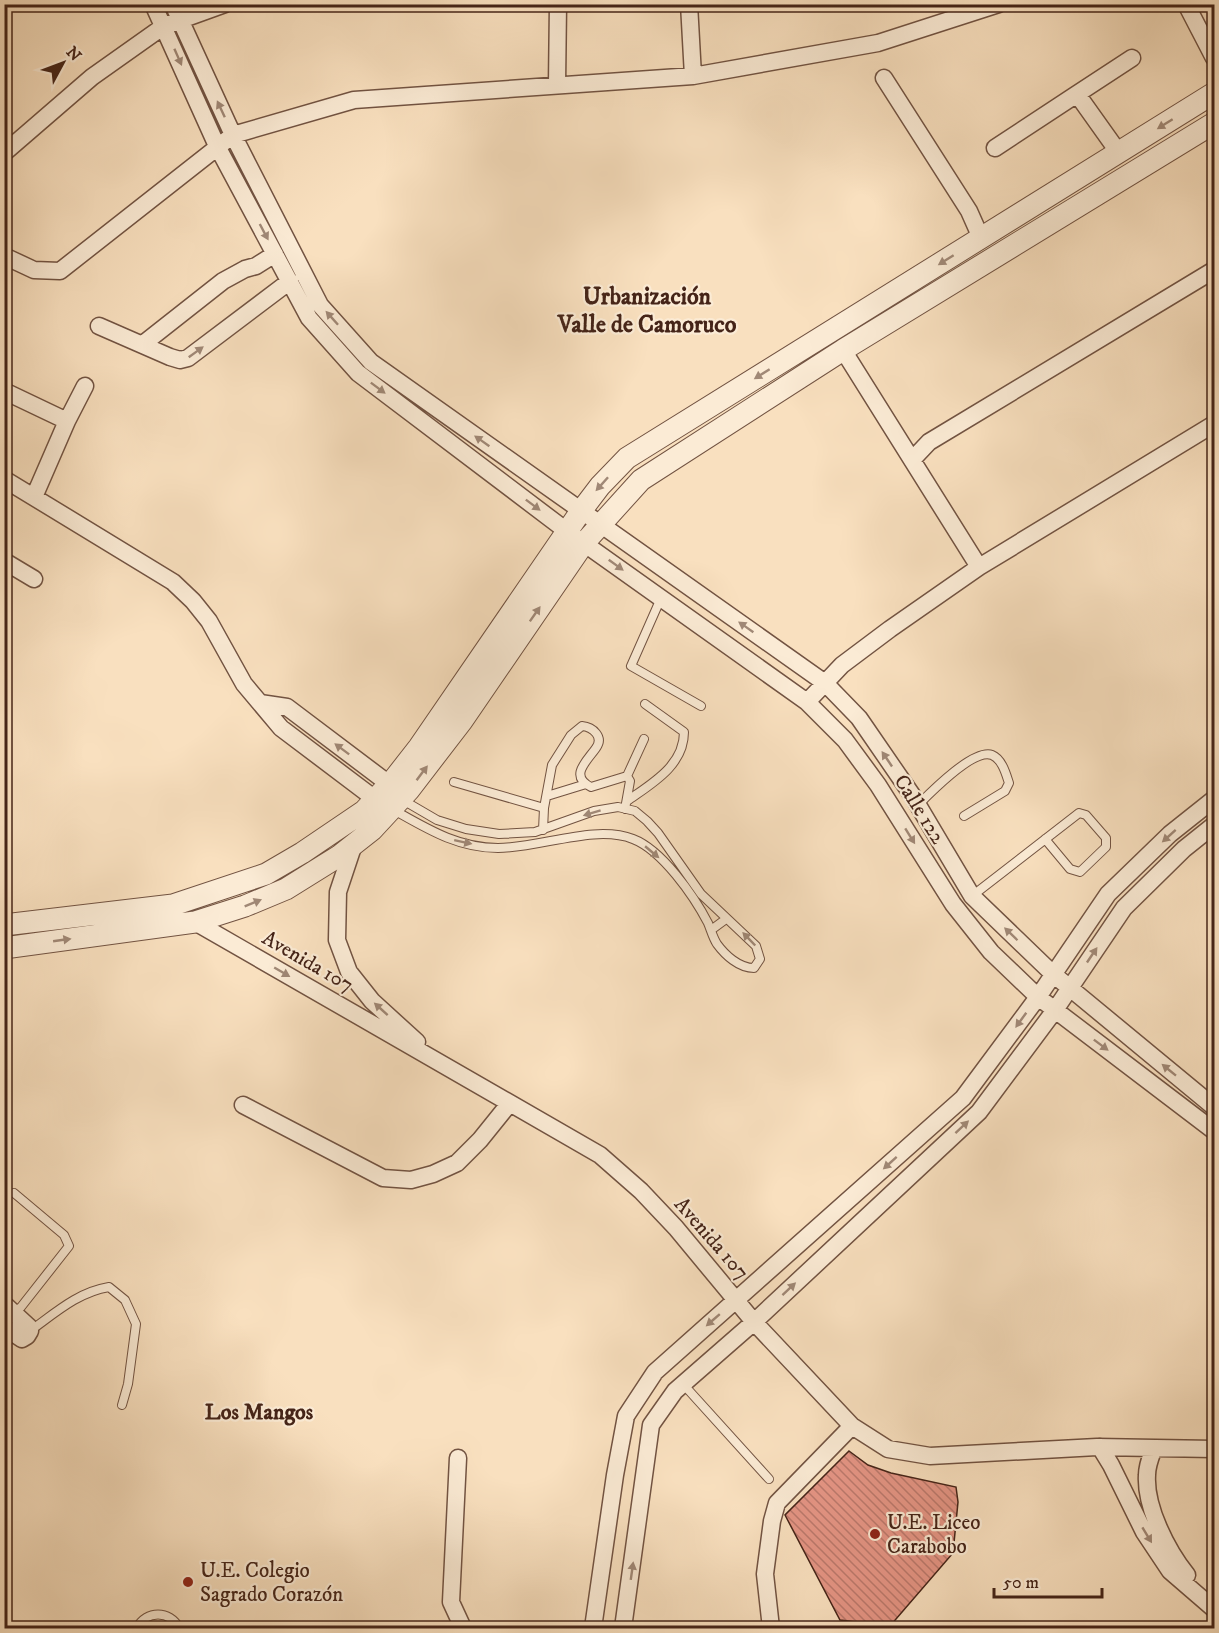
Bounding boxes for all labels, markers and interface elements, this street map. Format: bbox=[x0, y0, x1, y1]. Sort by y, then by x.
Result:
north arrow bbox=[33, 33, 93, 93]
text: N bbox=[62, 42, 85, 65]
one-way arrow bbox=[173, 49, 183, 67]
one-way arrow bbox=[217, 101, 226, 118]
one-way arrow bbox=[1157, 119, 1173, 130]
one-way arrow bbox=[259, 224, 269, 241]
one-way arrow bbox=[938, 254, 954, 266]
district label: Urbanización Valle de Camoruco bbox=[557, 282, 737, 340]
one-way arrow bbox=[326, 311, 339, 326]
one-way arrow bbox=[188, 346, 204, 358]
one-way arrow bbox=[754, 369, 770, 380]
one-way arrow bbox=[370, 381, 385, 393]
one-way arrow bbox=[475, 435, 491, 447]
one-way arrow bbox=[595, 477, 609, 492]
one-way arrow bbox=[526, 499, 541, 511]
one-way arrow bbox=[607, 559, 623, 571]
one-way arrow bbox=[529, 607, 541, 623]
one-way arrow bbox=[738, 621, 754, 633]
one-way arrow bbox=[335, 743, 350, 755]
one-way arrow bbox=[881, 751, 893, 767]
one-way arrow bbox=[416, 766, 428, 781]
street label: Calle 122 bbox=[888, 770, 951, 850]
one-way arrow bbox=[583, 809, 601, 818]
one-way arrow bbox=[905, 828, 916, 844]
one-way arrow bbox=[1162, 829, 1177, 842]
one-way arrow bbox=[454, 838, 473, 848]
one-way arrow bbox=[644, 845, 659, 858]
one-way arrow bbox=[244, 898, 262, 907]
street label: Avenida 107 bbox=[257, 925, 358, 998]
one-way arrow bbox=[1003, 927, 1018, 941]
one-way arrow bbox=[742, 933, 756, 947]
one-way arrow bbox=[53, 936, 72, 945]
one-way arrow bbox=[1086, 947, 1098, 963]
one-way arrow bbox=[274, 967, 291, 977]
one-way arrow bbox=[374, 1002, 389, 1016]
one-way arrow bbox=[1015, 1011, 1027, 1027]
one-way arrow bbox=[1093, 1039, 1108, 1051]
one-way arrow bbox=[1161, 1064, 1177, 1077]
one-way arrow bbox=[955, 1120, 970, 1134]
one-way arrow bbox=[883, 1156, 898, 1169]
street label: Avenida 107 bbox=[668, 1192, 754, 1285]
one-way arrow bbox=[782, 1282, 797, 1296]
one-way arrow bbox=[705, 1314, 721, 1327]
district label: Los Mangos bbox=[205, 1399, 314, 1426]
place label: U.E. Liceo Carabobo bbox=[887, 1510, 980, 1560]
marker: U.E. Liceo Carabobo bbox=[868, 1527, 882, 1541]
one-way arrow bbox=[1142, 1527, 1152, 1544]
place label: U.E. Colegio Sagrado Corazón bbox=[200, 1558, 343, 1608]
one-way arrow bbox=[627, 1561, 636, 1580]
scale bar bbox=[994, 1561, 1102, 1599]
text: 50 m bbox=[1003, 1572, 1039, 1594]
marker: U.E. Colegio Sagrado Corazón bbox=[181, 1575, 195, 1589]

